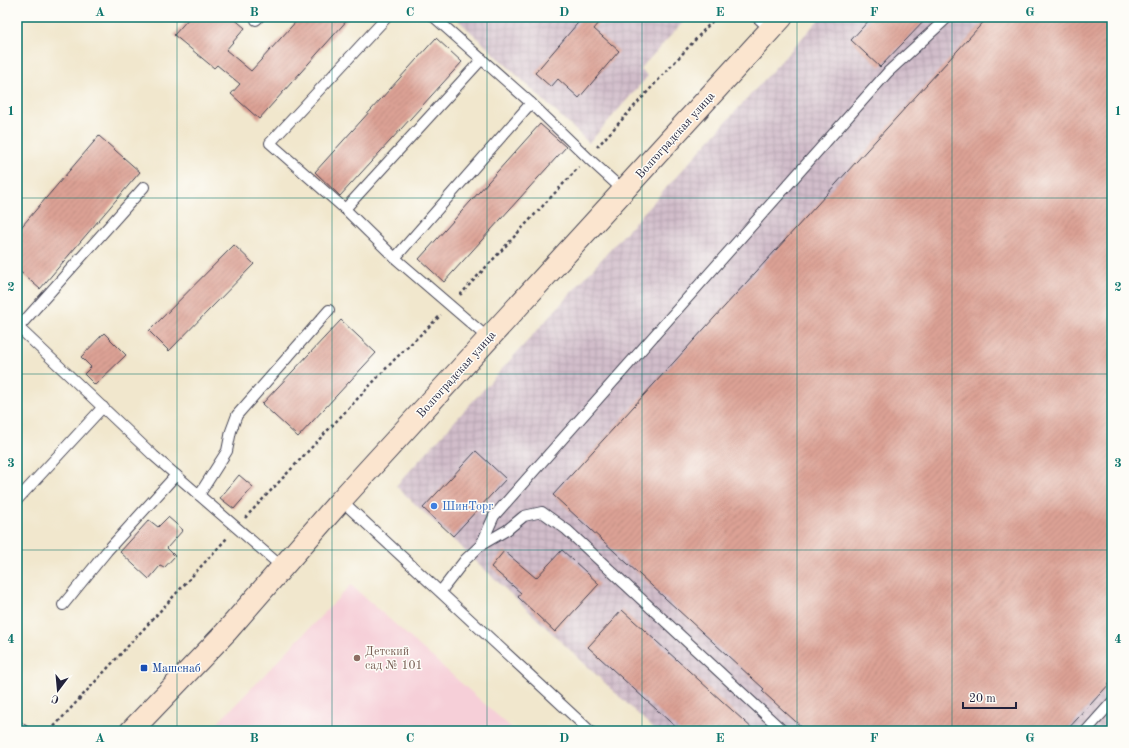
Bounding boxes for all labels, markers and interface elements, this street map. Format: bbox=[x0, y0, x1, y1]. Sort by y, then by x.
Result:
text: A bbox=[95, 6, 105, 19]
text: B bbox=[249, 6, 259, 19]
text: C bbox=[406, 6, 414, 19]
text: D bbox=[559, 6, 569, 19]
text: E bbox=[716, 6, 725, 19]
text: F bbox=[870, 6, 879, 19]
text: G bbox=[1025, 6, 1035, 19]
street label: Волгоградская улица bbox=[634, 90, 718, 181]
text: 1 bbox=[7, 105, 15, 118]
text: 1 bbox=[1114, 105, 1122, 118]
text: 2 bbox=[7, 281, 15, 294]
text: 2 bbox=[1114, 281, 1122, 294]
street label: Волгоградская улица bbox=[415, 329, 499, 420]
text: 3 bbox=[7, 457, 15, 470]
text: 3 bbox=[1114, 457, 1122, 470]
marker: ШинТорг bbox=[429, 501, 439, 511]
place label: ШинТорг bbox=[442, 501, 493, 513]
text: 4 bbox=[7, 633, 15, 646]
text: 4 bbox=[1114, 633, 1122, 646]
place label: Детский сад № 101 bbox=[365, 646, 422, 672]
marker: Детский сад № 101 bbox=[352, 653, 362, 663]
marker: Машснаб bbox=[139, 663, 149, 673]
place label: Машснаб bbox=[152, 663, 201, 675]
north arrow bbox=[38, 670, 78, 710]
scale bar bbox=[963, 684, 1016, 710]
text: С bbox=[51, 692, 61, 704]
text: 20 m bbox=[969, 693, 996, 705]
text: A bbox=[95, 732, 105, 745]
text: B bbox=[249, 732, 259, 745]
text: C bbox=[406, 732, 414, 745]
text: D bbox=[559, 732, 569, 745]
text: E bbox=[716, 732, 725, 745]
text: F bbox=[870, 732, 879, 745]
text: G bbox=[1025, 732, 1035, 745]

